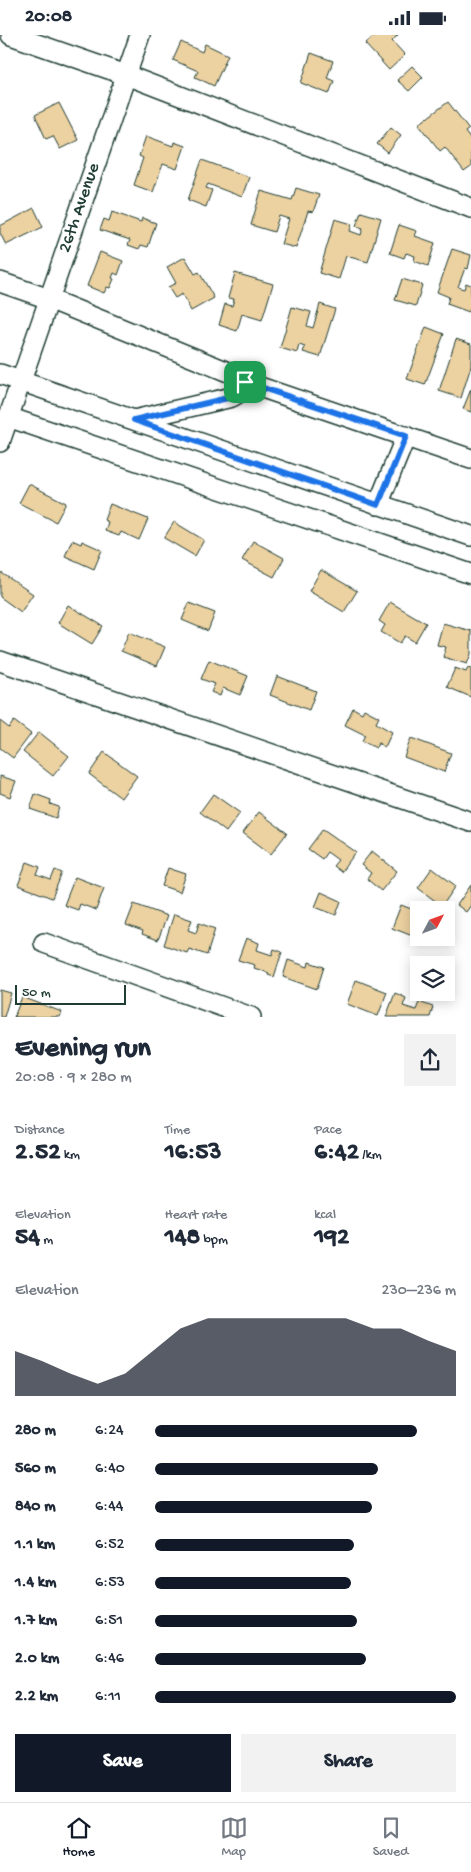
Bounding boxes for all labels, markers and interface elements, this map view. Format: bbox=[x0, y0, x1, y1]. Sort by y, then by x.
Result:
text: 20:08 bbox=[25, 6, 72, 29]
street label: 26th Avenue bbox=[55, 160, 105, 256]
pin bbox=[224, 361, 266, 403]
icon: arrive bbox=[231, 368, 259, 396]
north arrow bbox=[410, 901, 455, 946]
map controls bbox=[410, 901, 455, 1001]
button: layers bbox=[410, 956, 455, 1001]
scale bar bbox=[15, 982, 126, 1005]
text: 50 m bbox=[22, 985, 51, 1002]
text: Evening run bbox=[15, 1033, 151, 1066]
button: share bbox=[404, 1034, 456, 1086]
text: 20:08 · 9 × 280 m bbox=[15, 1069, 132, 1088]
text: Distance bbox=[15, 1122, 64, 1139]
text: Time bbox=[165, 1122, 190, 1139]
text: Pace bbox=[314, 1122, 342, 1139]
text: 2.52 bbox=[15, 1139, 61, 1168]
text: 16:53 bbox=[165, 1139, 221, 1168]
text: 6:42 bbox=[314, 1139, 359, 1168]
text: km bbox=[61, 1147, 80, 1164]
text: /km bbox=[359, 1147, 382, 1164]
text: Elevation bbox=[15, 1207, 71, 1224]
text: Heart rate bbox=[165, 1207, 227, 1224]
text: kcal bbox=[314, 1207, 336, 1224]
text: 54 bbox=[15, 1224, 40, 1253]
text: 148 bbox=[165, 1224, 200, 1253]
text: 192 bbox=[314, 1224, 349, 1253]
text: m bbox=[40, 1232, 53, 1249]
text: bpm bbox=[200, 1232, 228, 1249]
text: Elevation bbox=[15, 1282, 79, 1301]
text: 230–236 m bbox=[382, 1282, 456, 1301]
text: 280 m bbox=[15, 1422, 56, 1441]
text: 6:24 bbox=[95, 1422, 124, 1441]
text: 560 m bbox=[15, 1460, 56, 1479]
text: 6:40 bbox=[95, 1460, 125, 1479]
text: 840 m bbox=[15, 1498, 56, 1517]
text: 6:44 bbox=[95, 1498, 123, 1517]
text: 1.1 km bbox=[15, 1536, 55, 1555]
text: 6:52 bbox=[95, 1536, 124, 1555]
text: 1.4 km bbox=[15, 1574, 56, 1593]
text: 6:53 bbox=[95, 1574, 125, 1593]
text: 1.7 km bbox=[15, 1612, 57, 1631]
text: 6:51 bbox=[95, 1612, 123, 1631]
text: 2.0 km bbox=[15, 1650, 59, 1669]
text: 6:46 bbox=[95, 1650, 124, 1669]
text: 2.2 km bbox=[15, 1688, 58, 1707]
text: 6:11 bbox=[95, 1688, 121, 1707]
button: Save bbox=[15, 1734, 231, 1792]
button: Share bbox=[241, 1734, 456, 1792]
tab: Home bbox=[62, 1814, 95, 1861]
tab: Map bbox=[220, 1814, 248, 1861]
tab: Saved bbox=[373, 1814, 409, 1861]

